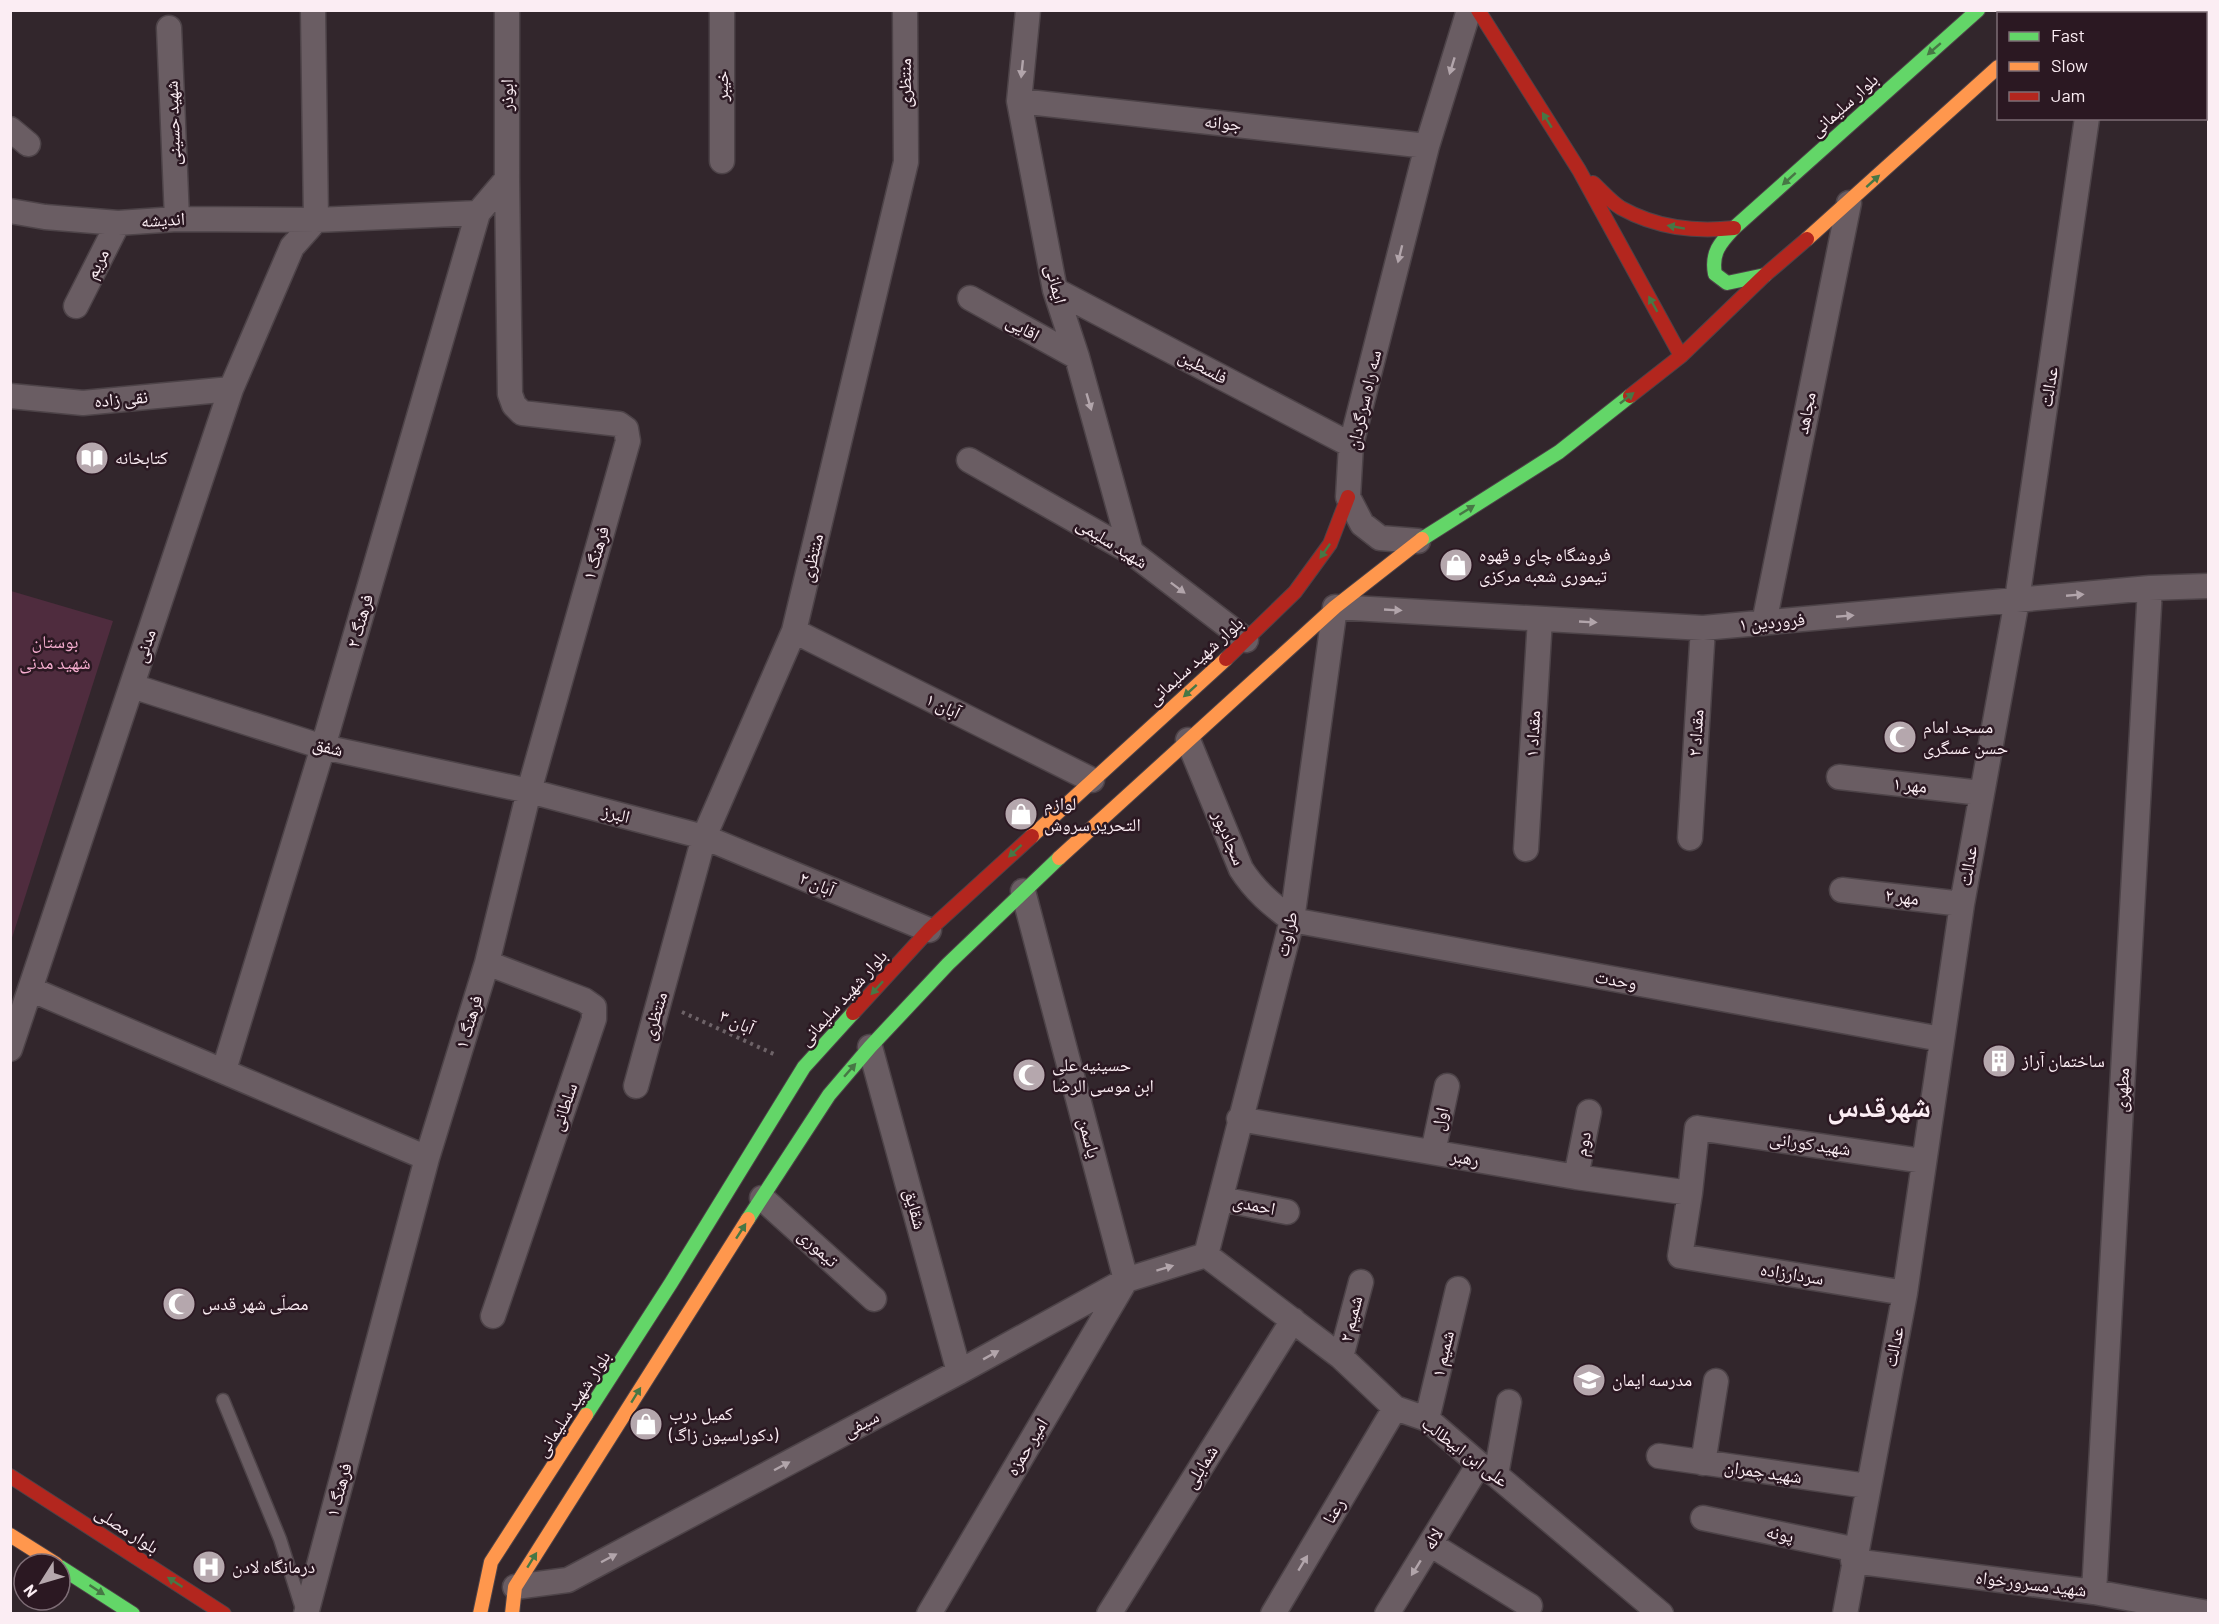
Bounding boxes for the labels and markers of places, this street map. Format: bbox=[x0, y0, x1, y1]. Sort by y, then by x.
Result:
library icon: کتابخانه bbox=[74, 440, 110, 476]
place label: کتابخانه bbox=[115, 446, 169, 469]
place label: فروشگاه چای و قهوه تیموری شعبه مرکزی bbox=[1479, 543, 1611, 587]
shop icon: فروشگاه چای و قهوه تیموری شعبه مرکزی bbox=[1438, 547, 1474, 583]
place label: مسجد امام حسن عسگری bbox=[1923, 715, 2008, 759]
mosque icon: مسجد امام حسن عسگری bbox=[1882, 719, 1918, 755]
place label: لوازم التحریر سروش bbox=[1044, 792, 1141, 836]
shop icon: لوازم التحریر سروش bbox=[1003, 796, 1039, 832]
building icon: ساختمان آراز bbox=[1981, 1043, 2017, 1079]
place label: ساختمان آراز bbox=[2021, 1049, 2105, 1072]
place label: حسینیه علی ابن موسی الرضا bbox=[1052, 1053, 1154, 1097]
mosque icon: حسینیه علی ابن موسی الرضا bbox=[1011, 1057, 1047, 1093]
mosque icon: مصلّی شهر قدس bbox=[161, 1286, 197, 1322]
place label: مصلّی شهر قدس bbox=[202, 1292, 309, 1315]
school or university icon: مدرسه ایمان bbox=[1571, 1362, 1607, 1398]
place label: مدرسه ایمان bbox=[1612, 1368, 1692, 1391]
place label: کمیل درب (دکوراسیون زاگ) bbox=[668, 1402, 778, 1446]
shop icon: کمیل درب (دکوراسیون زاگ) bbox=[628, 1406, 664, 1442]
hospital icon: درمانگاه لادن bbox=[191, 1549, 227, 1585]
place label: درمانگاه لادن bbox=[232, 1555, 315, 1578]

